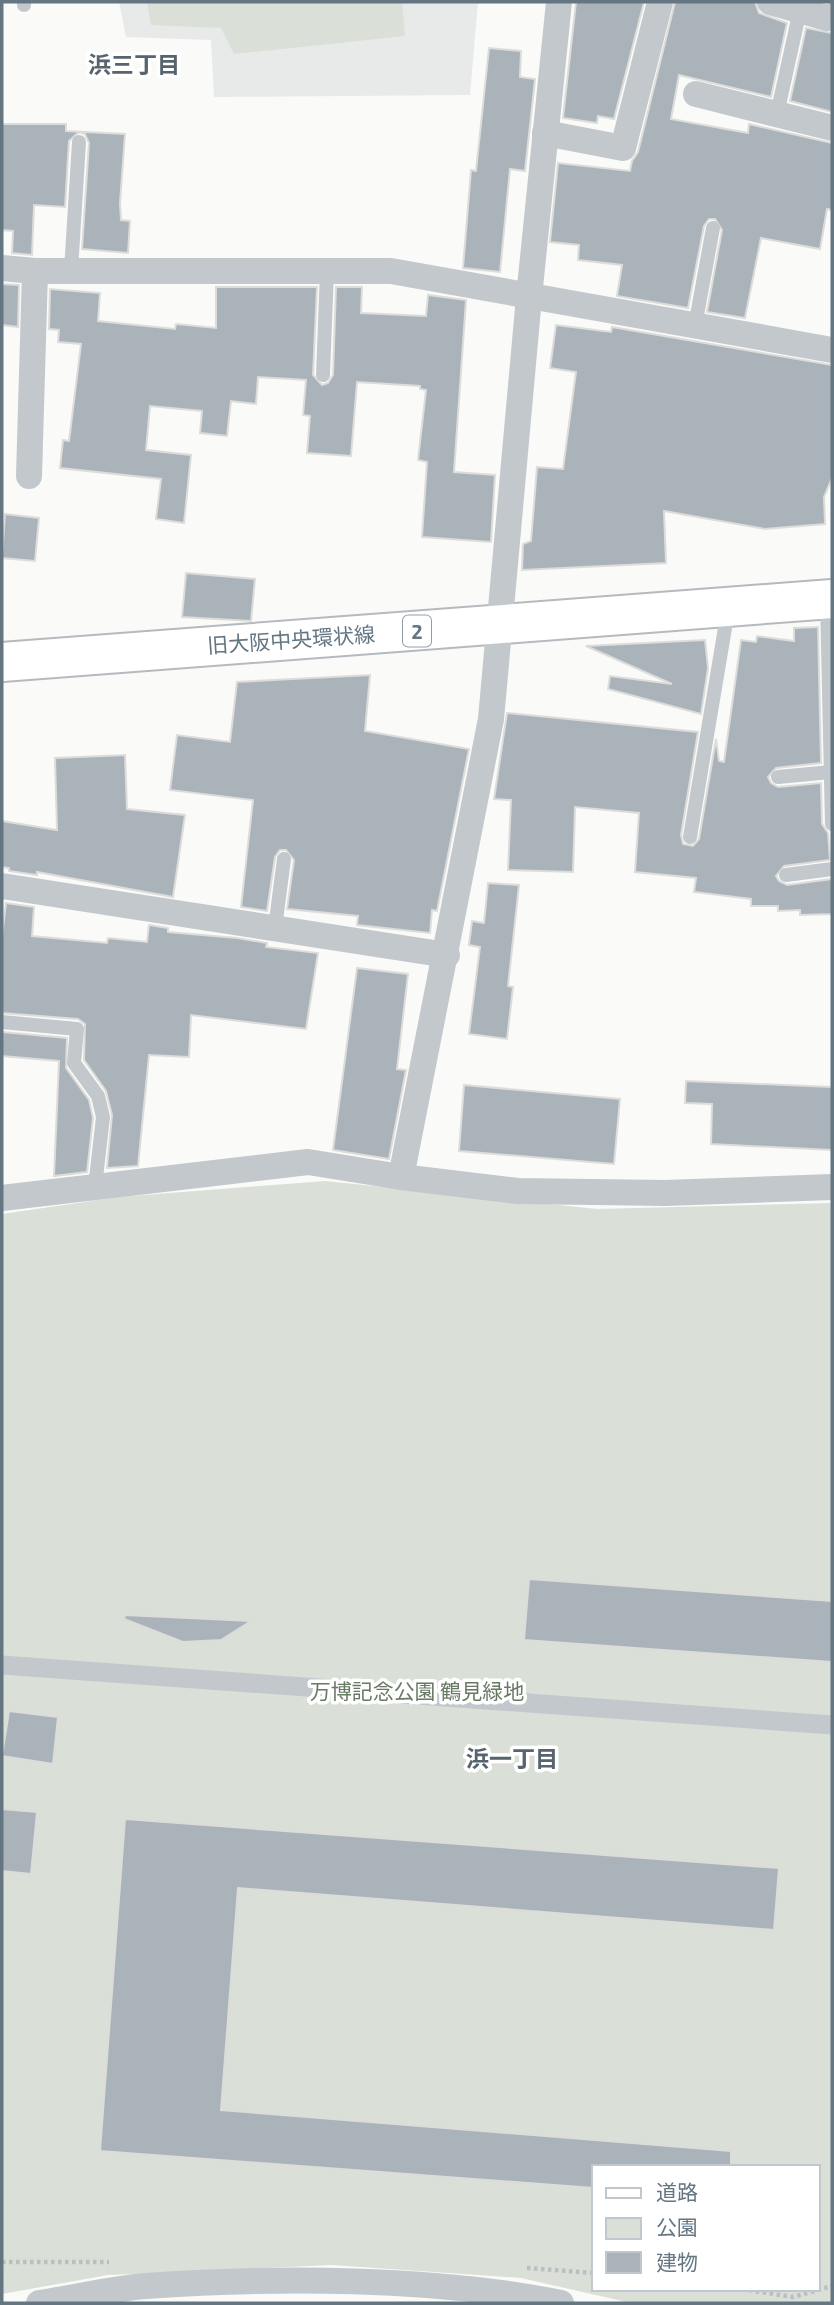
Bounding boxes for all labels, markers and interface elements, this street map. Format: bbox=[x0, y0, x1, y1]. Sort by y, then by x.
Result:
district label: 浜三丁目 bbox=[88, 50, 180, 78]
road number: 2 bbox=[403, 616, 431, 646]
street label: 旧大阪中央環状線 bbox=[206, 621, 376, 657]
park label: 万博記念公園 鶴見緑地 bbox=[310, 1678, 524, 1703]
district label: 浜一丁目 bbox=[466, 1744, 558, 1772]
legend bbox=[592, 2165, 820, 2291]
text: 道路 bbox=[656, 2179, 698, 2204]
text: 公園 bbox=[656, 2214, 698, 2239]
text: 建物 bbox=[656, 2249, 698, 2274]

